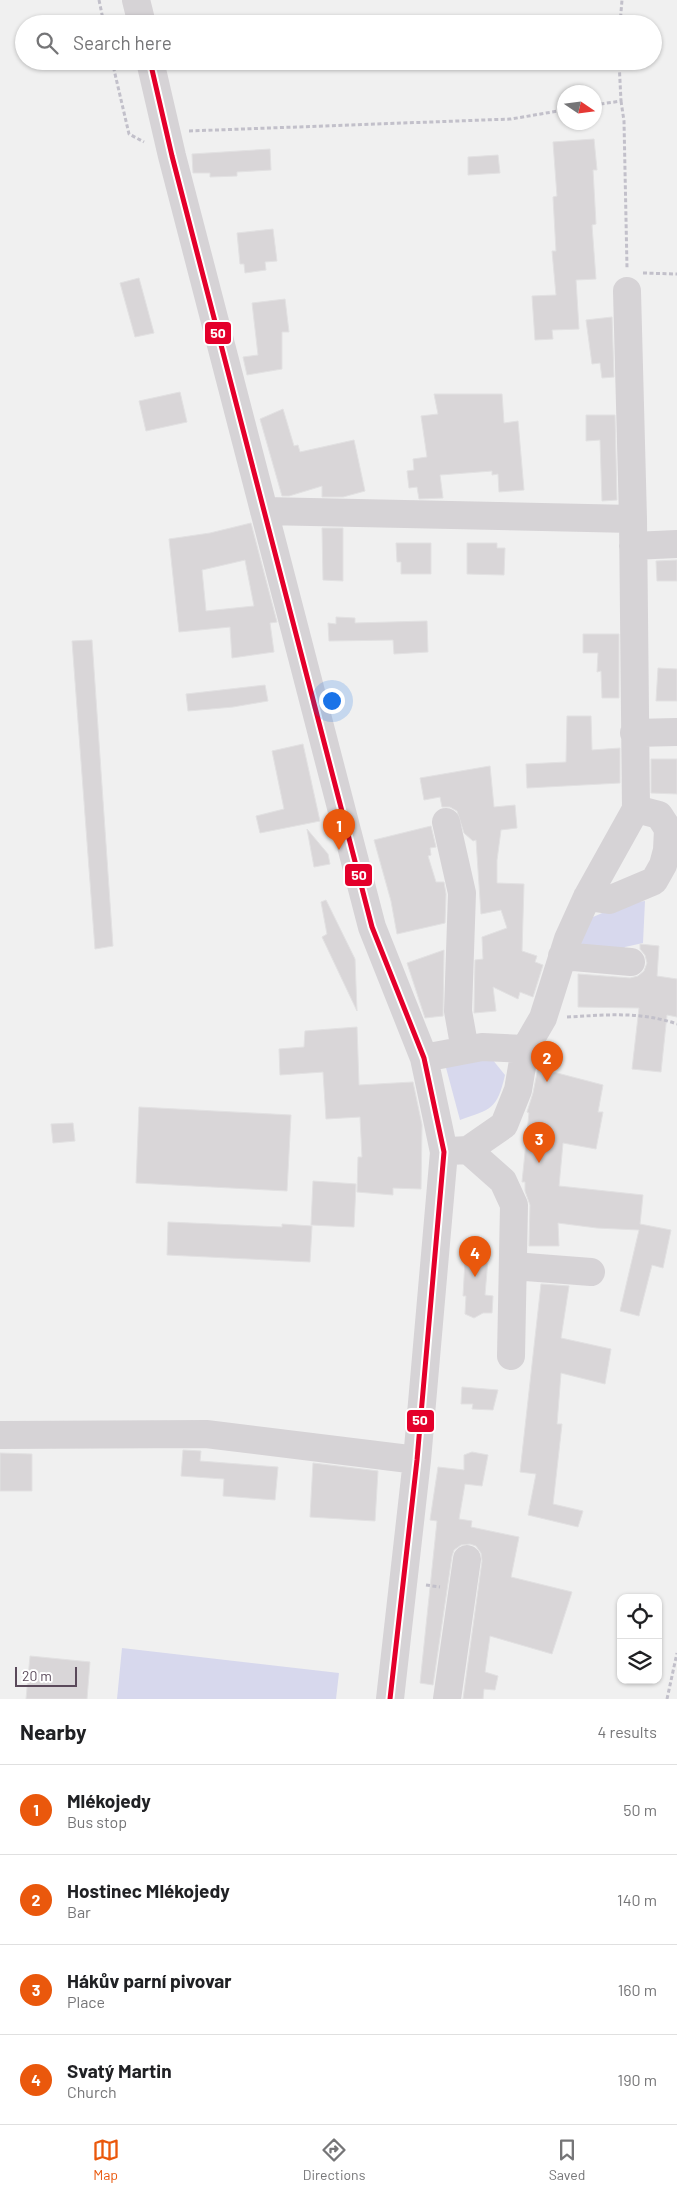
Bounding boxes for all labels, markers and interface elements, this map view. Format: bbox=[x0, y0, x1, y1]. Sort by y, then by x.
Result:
search box bbox=[15, 15, 662, 70]
icon: search bbox=[33, 29, 61, 57]
text: Search here bbox=[73, 31, 172, 54]
north arrow bbox=[557, 85, 602, 130]
line badge: 50 bbox=[204, 321, 232, 345]
text: 50 bbox=[210, 324, 226, 341]
your location bbox=[319, 688, 345, 714]
pin: 1 bbox=[323, 809, 355, 850]
line badge: 50 bbox=[344, 863, 373, 887]
text: 50 bbox=[351, 866, 367, 883]
pin: 2 bbox=[531, 1041, 563, 1082]
pin: 3 bbox=[523, 1122, 555, 1163]
pin: 4 bbox=[459, 1236, 491, 1277]
line badge: 50 bbox=[406, 1409, 435, 1433]
text: 50 bbox=[412, 1411, 428, 1428]
map controls bbox=[617, 1594, 662, 1684]
button: locate bbox=[617, 1594, 662, 1639]
button: layers bbox=[617, 1639, 662, 1684]
scale bar bbox=[15, 1664, 78, 1687]
text: 20 m bbox=[22, 1667, 52, 1684]
text: Nearby bbox=[20, 1719, 86, 1744]
text: 4 results bbox=[597, 1722, 657, 1741]
text: Mlékojedy bbox=[67, 1789, 151, 1812]
text: 1 bbox=[33, 1800, 39, 1819]
text: 50 m bbox=[623, 1800, 657, 1819]
text: Bus stop bbox=[67, 1812, 127, 1831]
text: Hostinec Mlékojedy bbox=[67, 1879, 230, 1902]
text: 2 bbox=[32, 1890, 40, 1909]
text: 140 m bbox=[617, 1890, 657, 1909]
text: Bar bbox=[67, 1902, 91, 1921]
text: Hákův parní pivovar bbox=[67, 1969, 232, 1992]
text: 3 bbox=[32, 1980, 40, 1999]
text: 160 m bbox=[618, 1980, 657, 1999]
text: Place bbox=[67, 1992, 105, 2011]
text: Svatý Martin bbox=[67, 2059, 172, 2082]
text: 4 bbox=[31, 2070, 41, 2089]
text: 190 m bbox=[618, 2070, 657, 2089]
text: Church bbox=[67, 2082, 117, 2101]
tab: Map bbox=[92, 2136, 120, 2183]
tab: Directions bbox=[303, 2136, 365, 2183]
tab: Saved bbox=[549, 2136, 585, 2183]

